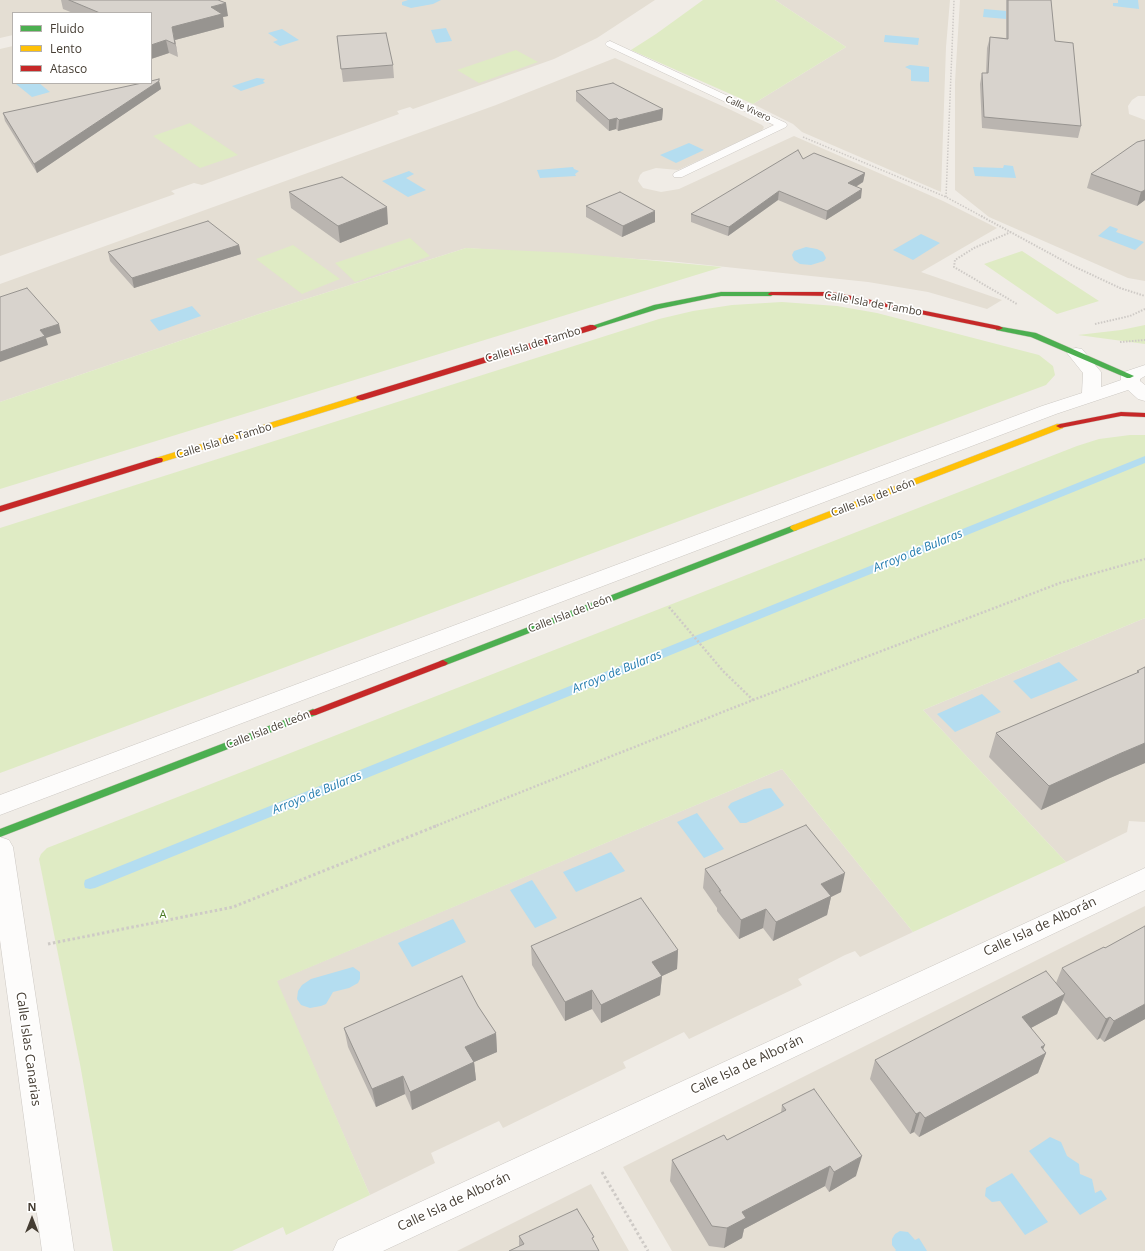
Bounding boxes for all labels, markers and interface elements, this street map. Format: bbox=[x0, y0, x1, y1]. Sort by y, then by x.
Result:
legend bbox=[12, 12, 152, 84]
text: Fluido bbox=[50, 20, 84, 37]
text: Lento bbox=[50, 40, 82, 57]
text: Atasco bbox=[50, 60, 87, 77]
street label: Calle Vivero bbox=[724, 94, 772, 124]
street label: Calle Isla de Tambo bbox=[823, 289, 923, 319]
street label: Calle Isla de Tambo bbox=[484, 324, 582, 366]
street label: Calle Isla de Tambo bbox=[175, 420, 273, 462]
street label: Calle Isla de León bbox=[829, 476, 917, 520]
water label: Arroyo de Bularas bbox=[871, 527, 965, 575]
street label: Calle Isla de León bbox=[526, 592, 614, 636]
water label: Arroyo de Bularas bbox=[570, 648, 664, 696]
street label: Calle Isla de León bbox=[224, 708, 312, 752]
water label: Arroyo de Bularas bbox=[270, 769, 364, 817]
street label: Calle Isla de Alborán bbox=[981, 894, 1099, 960]
park label: A bbox=[160, 908, 166, 922]
street label: Calle Islas Canarias bbox=[12, 991, 44, 1107]
street label: Calle Isla de Alborán bbox=[688, 1032, 806, 1098]
street label: Calle Isla de Alborán bbox=[395, 1169, 513, 1235]
north arrow bbox=[12, 1199, 52, 1239]
text: N bbox=[28, 1199, 36, 1214]

